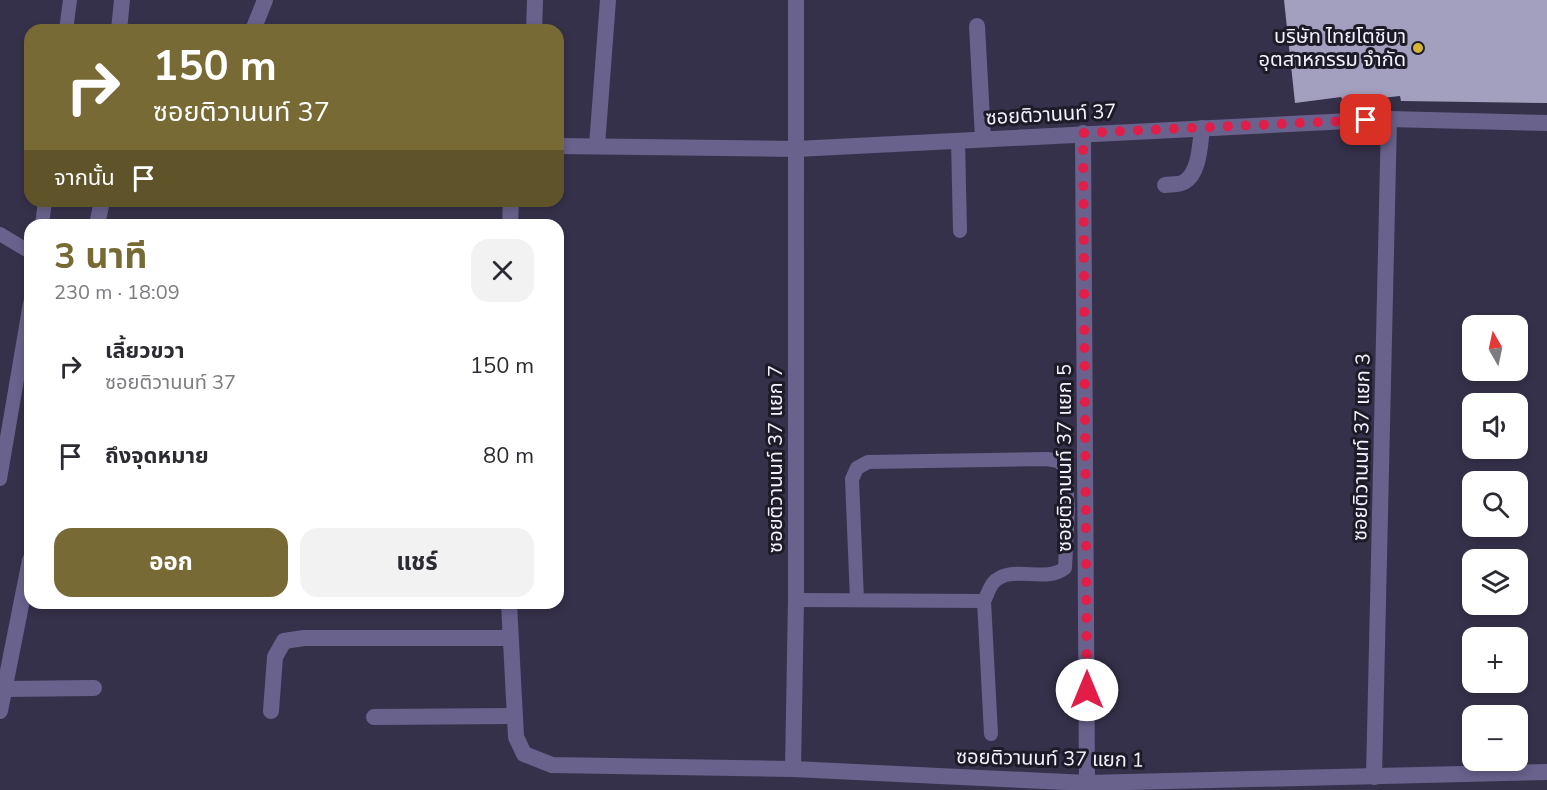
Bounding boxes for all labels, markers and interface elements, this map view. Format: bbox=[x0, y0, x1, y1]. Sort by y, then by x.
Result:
place label: บริษัท ไทยโตชิบา อุตสาหกรรม จำกัด bbox=[1258, 23, 1406, 73]
text: 150 m bbox=[153, 38, 277, 95]
marker: บริษัท ไทยโตชิบา อุตสาหกรรม จำกัด bbox=[1411, 41, 1425, 55]
icon: right bbox=[54, 48, 132, 126]
text: ซอยติวานนท์ 37 bbox=[153, 94, 330, 131]
pin bbox=[1340, 94, 1391, 145]
street label: ซอยติวานนท์ 37 bbox=[985, 98, 1117, 131]
icon: arrive bbox=[1349, 103, 1382, 136]
icon: arrive bbox=[127, 162, 160, 195]
text: จากนั้น bbox=[54, 163, 115, 193]
text: 3 นาที bbox=[54, 232, 147, 281]
button: close bbox=[471, 239, 534, 302]
text: 230 m · 18:09 bbox=[54, 279, 180, 306]
north arrow bbox=[1462, 315, 1528, 381]
map controls bbox=[1462, 315, 1528, 771]
text: เลี้ยวขวา bbox=[105, 336, 185, 366]
icon: right bbox=[54, 350, 87, 383]
text: 150 m bbox=[470, 351, 534, 381]
street label: ซอยติวานนท์ 37 แยก 3 bbox=[1346, 353, 1377, 541]
street label: ซอยติวานนท์ 37 แยก 5 bbox=[1051, 364, 1078, 552]
street label: ซอยติวานนท์ 37 แยก 7 bbox=[762, 365, 789, 553]
text: ซอยติวานนท์ 37 bbox=[105, 369, 236, 396]
button: sound bbox=[1462, 393, 1528, 459]
icon: arrive bbox=[54, 440, 87, 473]
text: ถึงจุดหมาย bbox=[105, 441, 209, 471]
text: 80 m bbox=[483, 441, 534, 471]
button: search bbox=[1462, 471, 1528, 537]
button: ออก bbox=[54, 528, 288, 597]
button: แชร์ bbox=[300, 528, 534, 597]
button: layers bbox=[1462, 549, 1528, 615]
button: + bbox=[1462, 627, 1528, 693]
position arrow bbox=[1055, 658, 1119, 722]
button: − bbox=[1462, 705, 1528, 771]
street label: ซอยติวานนท์ 37 แยก 1 bbox=[956, 743, 1144, 774]

